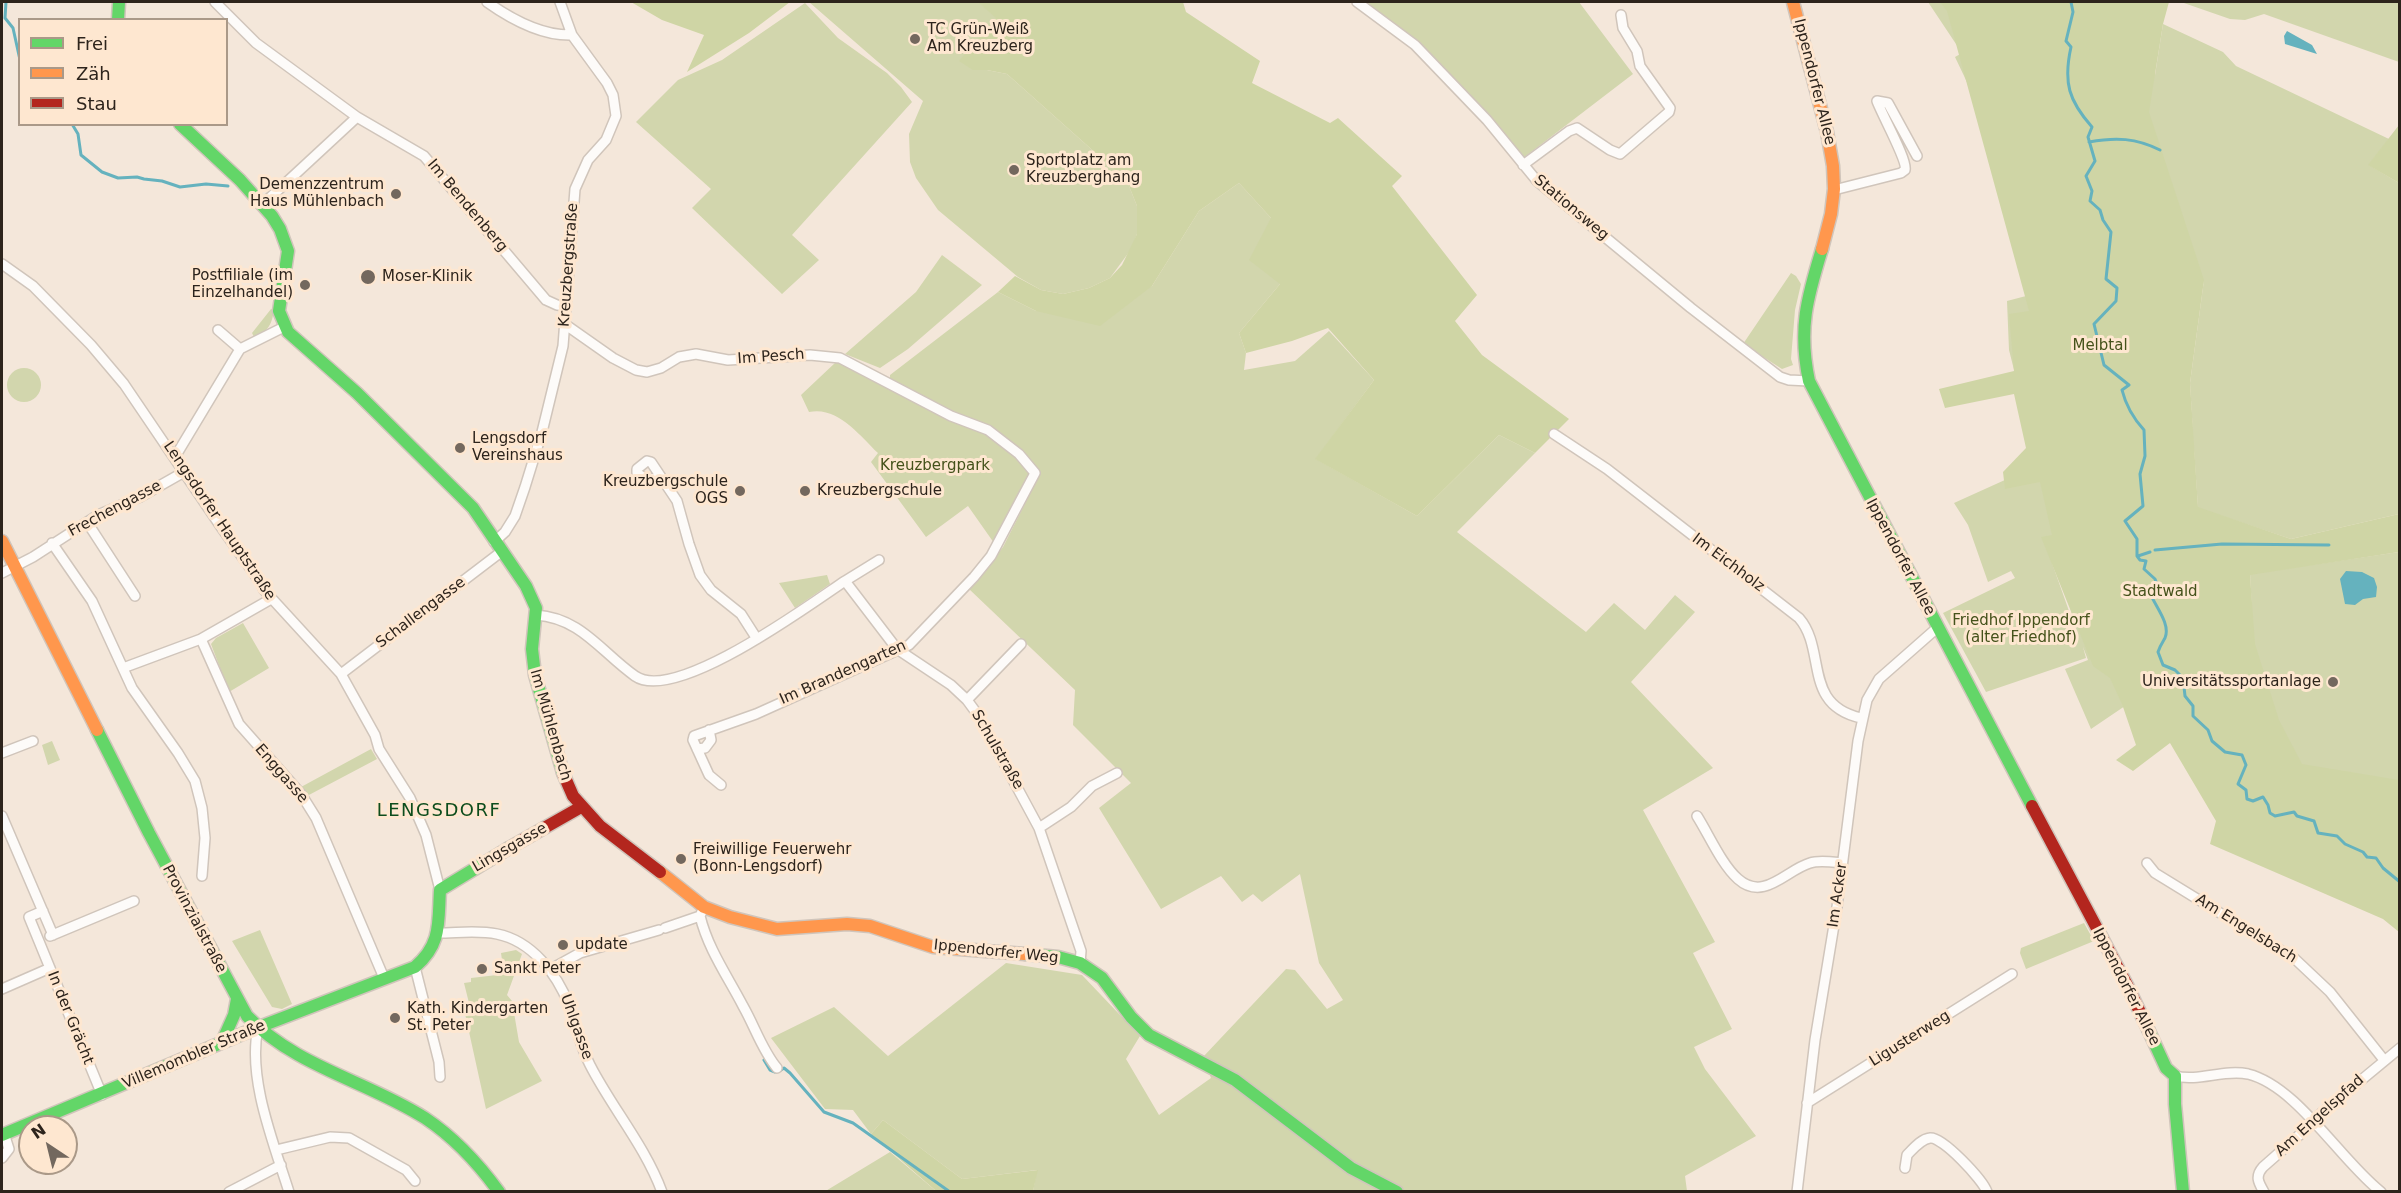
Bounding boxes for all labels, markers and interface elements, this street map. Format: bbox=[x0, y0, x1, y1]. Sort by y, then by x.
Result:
street label: Ippendorfer Allee bbox=[1790, 17, 1838, 147]
legend bbox=[18, 18, 228, 126]
place label: TC Grün-Weiß Am Kreuzberg bbox=[927, 21, 1033, 56]
marker: TC Grün-Weiß Am Kreuzberg bbox=[908, 32, 922, 46]
text: Frei bbox=[76, 33, 108, 54]
text: Zäh bbox=[76, 63, 111, 84]
text: Stau bbox=[76, 93, 117, 114]
place label: Sportplatz am Kreuzberghang bbox=[1026, 152, 1140, 187]
street label: Im Bendenberg bbox=[423, 156, 511, 256]
marker: Sportplatz am Kreuzberghang bbox=[1007, 163, 1021, 177]
street label: Stationsweg bbox=[1530, 171, 1612, 245]
place label: Demenzzentrum Haus Mühlenbach bbox=[250, 176, 384, 211]
marker: Demenzzentrum Haus Mühlenbach bbox=[389, 187, 403, 201]
street label: Kreuzbergstraße bbox=[556, 202, 582, 328]
place label: Postfiliale (im Einzelhandel) bbox=[192, 267, 293, 302]
marker: Moser-Klinik bbox=[359, 268, 377, 286]
place label: Moser-Klinik bbox=[382, 268, 472, 286]
marker: Postfiliale (im Einzelhandel) bbox=[298, 278, 312, 292]
park label: Melbtal bbox=[2072, 337, 2128, 355]
street label: Im Pesch bbox=[737, 346, 805, 368]
place label: Lengsdorf Vereinshaus bbox=[472, 430, 563, 465]
street label: Lengsdorfer Hauptstraße bbox=[159, 438, 279, 604]
marker: Lengsdorf Vereinshaus bbox=[453, 441, 467, 455]
park label: Kreuzbergpark bbox=[880, 457, 990, 475]
place label: Kreuzbergschule OGS bbox=[603, 473, 728, 508]
street label: Frechengasse bbox=[65, 477, 165, 541]
place label: Kreuzbergschule bbox=[817, 482, 942, 500]
marker: Kreuzbergschule OGS bbox=[733, 484, 747, 498]
marker: Kreuzbergschule bbox=[798, 484, 812, 498]
street label: Ippendorfer Allee bbox=[1862, 496, 1938, 618]
street label: Im Eichholz bbox=[1688, 530, 1768, 596]
street label: Schallengasse bbox=[373, 574, 469, 652]
park label: Stadtwald bbox=[2122, 583, 2198, 601]
park label: Friedhof Ippendorf (alter Friedhof) bbox=[1952, 612, 2090, 647]
street label: Im Brandengarten bbox=[777, 637, 909, 709]
street label: Im Mühlenbach bbox=[525, 667, 575, 783]
place label: Universitätssportanlage bbox=[2142, 673, 2321, 691]
marker: Universitätssportanlage bbox=[2326, 675, 2340, 689]
street label: Schulstraße bbox=[967, 707, 1027, 793]
street label: Enggasse bbox=[251, 741, 311, 807]
district label: LENGSDORF bbox=[377, 800, 501, 822]
street label: Lingsgasse bbox=[470, 819, 550, 877]
place label: Freiwillige Feuerwehr (Bonn-Lengsdorf) bbox=[693, 841, 851, 876]
marker: Freiwillige Feuerwehr (Bonn-Lengsdorf) bbox=[674, 852, 688, 866]
street label: Im Acker bbox=[1825, 861, 1851, 929]
street label: Provinzialstraße bbox=[158, 862, 230, 976]
street label: Am Engelsbach bbox=[2192, 891, 2300, 967]
street label: Ippendorfer Allee bbox=[2089, 925, 2163, 1049]
place label: update bbox=[575, 936, 628, 954]
street label: Ippendorfer Weg bbox=[933, 937, 1059, 967]
marker: update bbox=[556, 938, 570, 952]
place label: Sankt Peter bbox=[494, 960, 581, 978]
marker: Sankt Peter bbox=[475, 962, 489, 976]
street label: In der Grächt bbox=[43, 969, 97, 1067]
street label: Uhlgasse bbox=[556, 992, 596, 1062]
place label: Kath. Kindergarten St. Peter bbox=[407, 1000, 548, 1035]
street label: Ligusterweg bbox=[1866, 1007, 1954, 1071]
marker: Kath. Kindergarten St. Peter bbox=[388, 1011, 402, 1025]
street label: Villemombler Straße bbox=[120, 1017, 268, 1093]
street label: Am Engelspfad bbox=[2272, 1072, 2368, 1160]
north arrow bbox=[18, 1115, 78, 1175]
text: N bbox=[28, 1120, 49, 1143]

